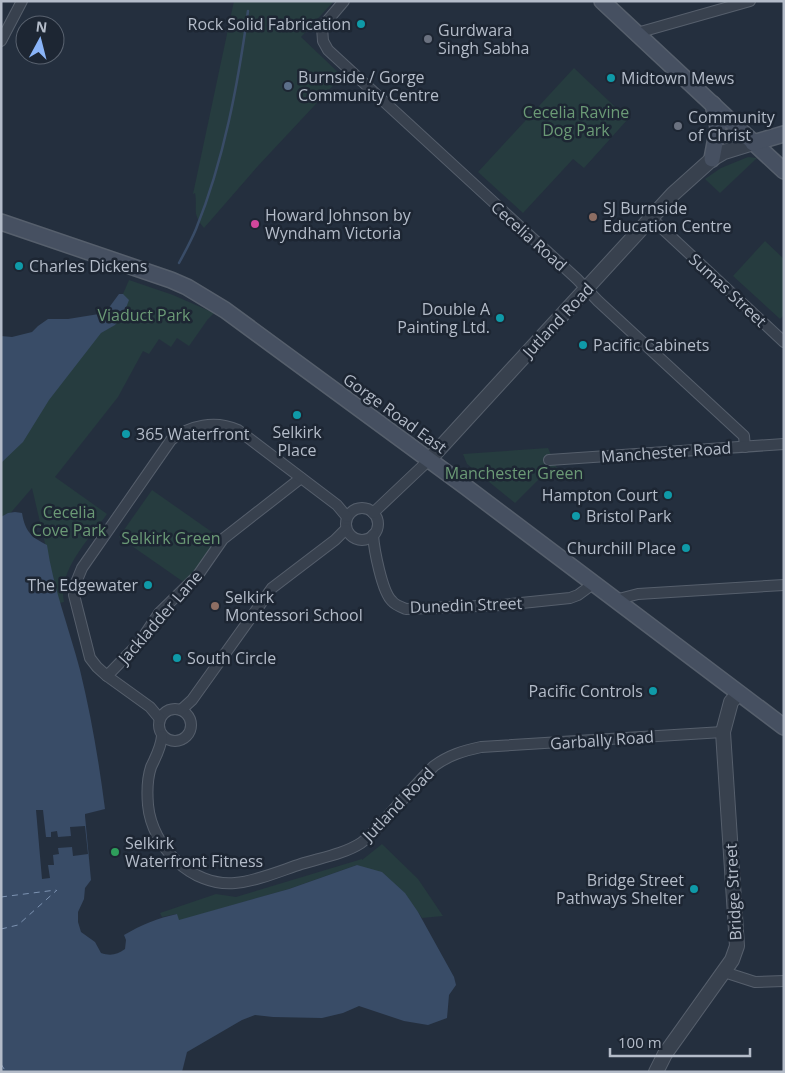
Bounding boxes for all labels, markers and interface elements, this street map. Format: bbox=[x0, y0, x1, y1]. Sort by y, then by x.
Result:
place label: Rock Solid Fabrication bbox=[188, 13, 351, 35]
north arrow bbox=[15, 15, 65, 65]
text: N bbox=[35, 16, 48, 37]
marker: Rock Solid Fabrication bbox=[355, 18, 367, 30]
place label: Gurdwara Singh Sabha bbox=[438, 19, 529, 59]
marker: Gurdwara Singh Sabha bbox=[422, 33, 434, 45]
place label: Burnside / Gorge Community Centre bbox=[298, 66, 439, 106]
place label: Midtown Mews bbox=[621, 67, 734, 89]
marker: Midtown Mews bbox=[605, 72, 617, 84]
marker: Burnside / Gorge Community Centre bbox=[282, 80, 294, 92]
park label: Cecelia Ravine Dog Park bbox=[523, 101, 629, 141]
place label: Community of Christ bbox=[688, 106, 776, 146]
marker: Community of Christ bbox=[672, 120, 684, 132]
street label: Cecelia Road bbox=[486, 196, 572, 276]
place label: SJ Burnside Education Centre bbox=[603, 197, 732, 237]
place label: Howard Johnson by Wyndham Victoria bbox=[265, 204, 412, 244]
marker: SJ Burnside Education Centre bbox=[587, 211, 599, 223]
marker: Howard Johnson by Wyndham Victoria bbox=[249, 218, 261, 230]
street label: Sumas Street bbox=[684, 248, 772, 332]
place label: Charles Dickens bbox=[29, 255, 147, 277]
marker: Charles Dickens bbox=[13, 260, 25, 272]
street label: Jutland Road bbox=[516, 278, 598, 364]
place label: Double A Painting Ltd. bbox=[397, 298, 491, 338]
park label: Viaduct Park bbox=[97, 304, 191, 326]
marker: Double A Painting Ltd. bbox=[494, 312, 506, 324]
place label: Pacific Cabinets bbox=[593, 334, 709, 356]
marker: Pacific Cabinets bbox=[577, 339, 589, 351]
street label: Gorge Road East bbox=[339, 368, 451, 458]
marker: Selkirk Place bbox=[291, 409, 303, 421]
place label: Selkirk Place bbox=[272, 421, 322, 461]
place label: 365 Waterfront bbox=[136, 423, 250, 445]
marker: 365 Waterfront bbox=[120, 428, 132, 440]
street label: Manchester Road bbox=[600, 436, 732, 468]
park label: Manchester Green bbox=[445, 462, 583, 484]
place label: Hampton Court bbox=[542, 484, 658, 506]
marker: Hampton Court bbox=[662, 489, 674, 501]
park label: Cecelia Cove Park bbox=[32, 501, 107, 541]
place label: Bristol Park bbox=[586, 505, 672, 527]
marker: Bristol Park bbox=[570, 510, 582, 522]
park label: Selkirk Green bbox=[121, 527, 221, 549]
place label: Churchill Place bbox=[567, 537, 676, 559]
marker: Churchill Place bbox=[680, 542, 692, 554]
street label: Jackladder Lane bbox=[112, 565, 207, 670]
place label: The Edgewater bbox=[27, 574, 138, 596]
marker: The Edgewater bbox=[142, 579, 154, 591]
place label: Selkirk Montessori School bbox=[225, 586, 363, 626]
street label: Dunedin Street bbox=[409, 592, 523, 618]
marker: Selkirk Montessori School bbox=[209, 600, 221, 612]
place label: South Circle bbox=[187, 647, 276, 669]
marker: South Circle bbox=[171, 652, 183, 664]
place label: Pacific Controls bbox=[528, 680, 643, 702]
marker: Pacific Controls bbox=[647, 685, 659, 697]
street label: Garbally Road bbox=[549, 725, 655, 755]
street label: Jutland Road bbox=[356, 762, 439, 847]
place label: Selkirk Waterfront Fitness bbox=[125, 832, 263, 872]
street label: Bridge Street bbox=[719, 843, 747, 941]
marker: Selkirk Waterfront Fitness bbox=[109, 846, 121, 858]
place label: Bridge Street Pathways Shelter bbox=[556, 869, 684, 909]
marker: Bridge Street Pathways Shelter bbox=[688, 883, 700, 895]
scale bar bbox=[610, 1026, 750, 1058]
text: 100 m bbox=[618, 1032, 662, 1052]

